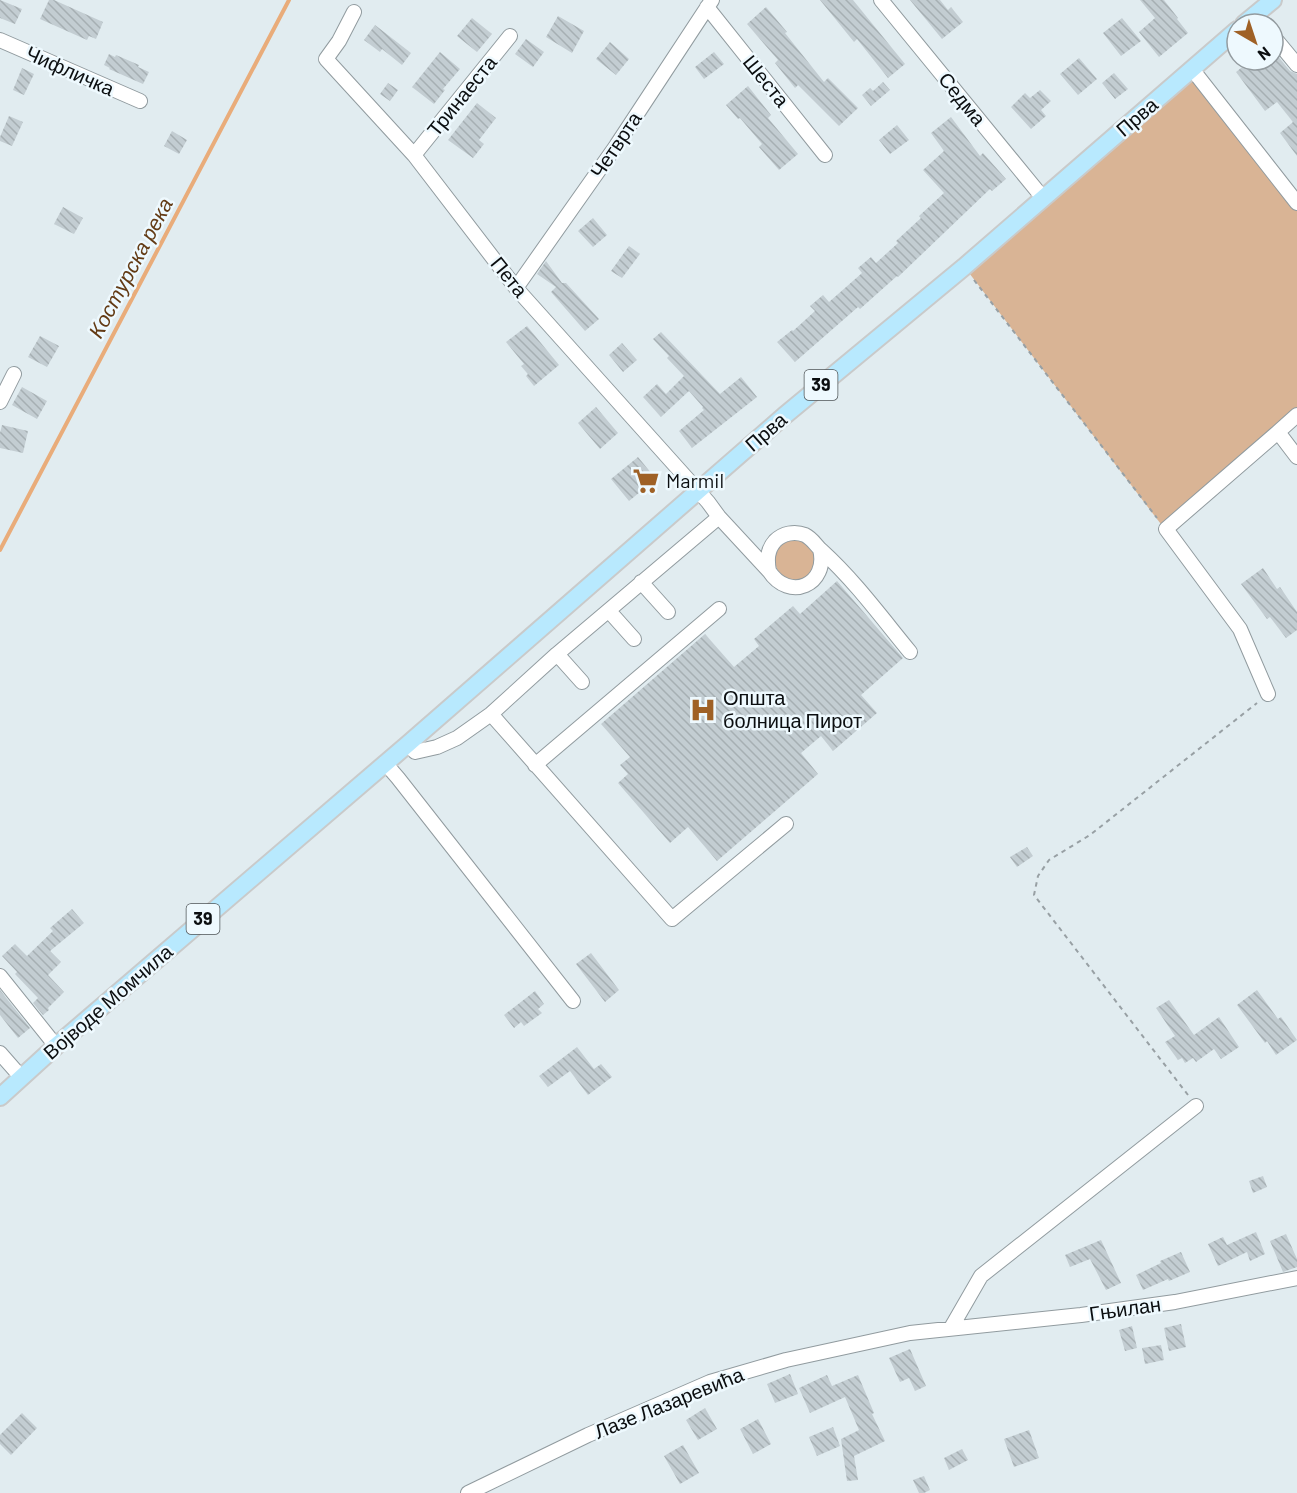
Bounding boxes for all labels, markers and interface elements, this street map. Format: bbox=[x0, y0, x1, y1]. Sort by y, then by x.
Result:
north arrow bbox=[1225, 12, 1285, 72]
street label: Чифличка bbox=[23, 40, 119, 101]
text: N bbox=[1255, 43, 1275, 65]
street label: Тринаеста bbox=[421, 50, 502, 141]
street label: Шеста bbox=[739, 50, 795, 112]
street label: Седма bbox=[934, 67, 992, 131]
street label: Прва bbox=[1111, 91, 1163, 141]
street label: Четврта bbox=[584, 106, 646, 182]
water label: Костурска река bbox=[82, 193, 177, 342]
street label: Пета bbox=[486, 251, 534, 302]
road number: 39 bbox=[804, 370, 838, 400]
street label: Прва bbox=[740, 406, 792, 456]
supermarket icon: Marmil bbox=[631, 466, 661, 496]
place label: Marmil bbox=[666, 468, 724, 492]
place label: Општа болница Пирот bbox=[723, 685, 862, 732]
hospital icon: Општа болница Пирот bbox=[688, 695, 718, 725]
road number: 39 bbox=[186, 904, 220, 934]
street label: Војводе Момчила bbox=[38, 938, 177, 1064]
street label: Гњилан bbox=[1087, 1291, 1162, 1325]
street label: Лазе Лазаревића bbox=[591, 1361, 748, 1443]

